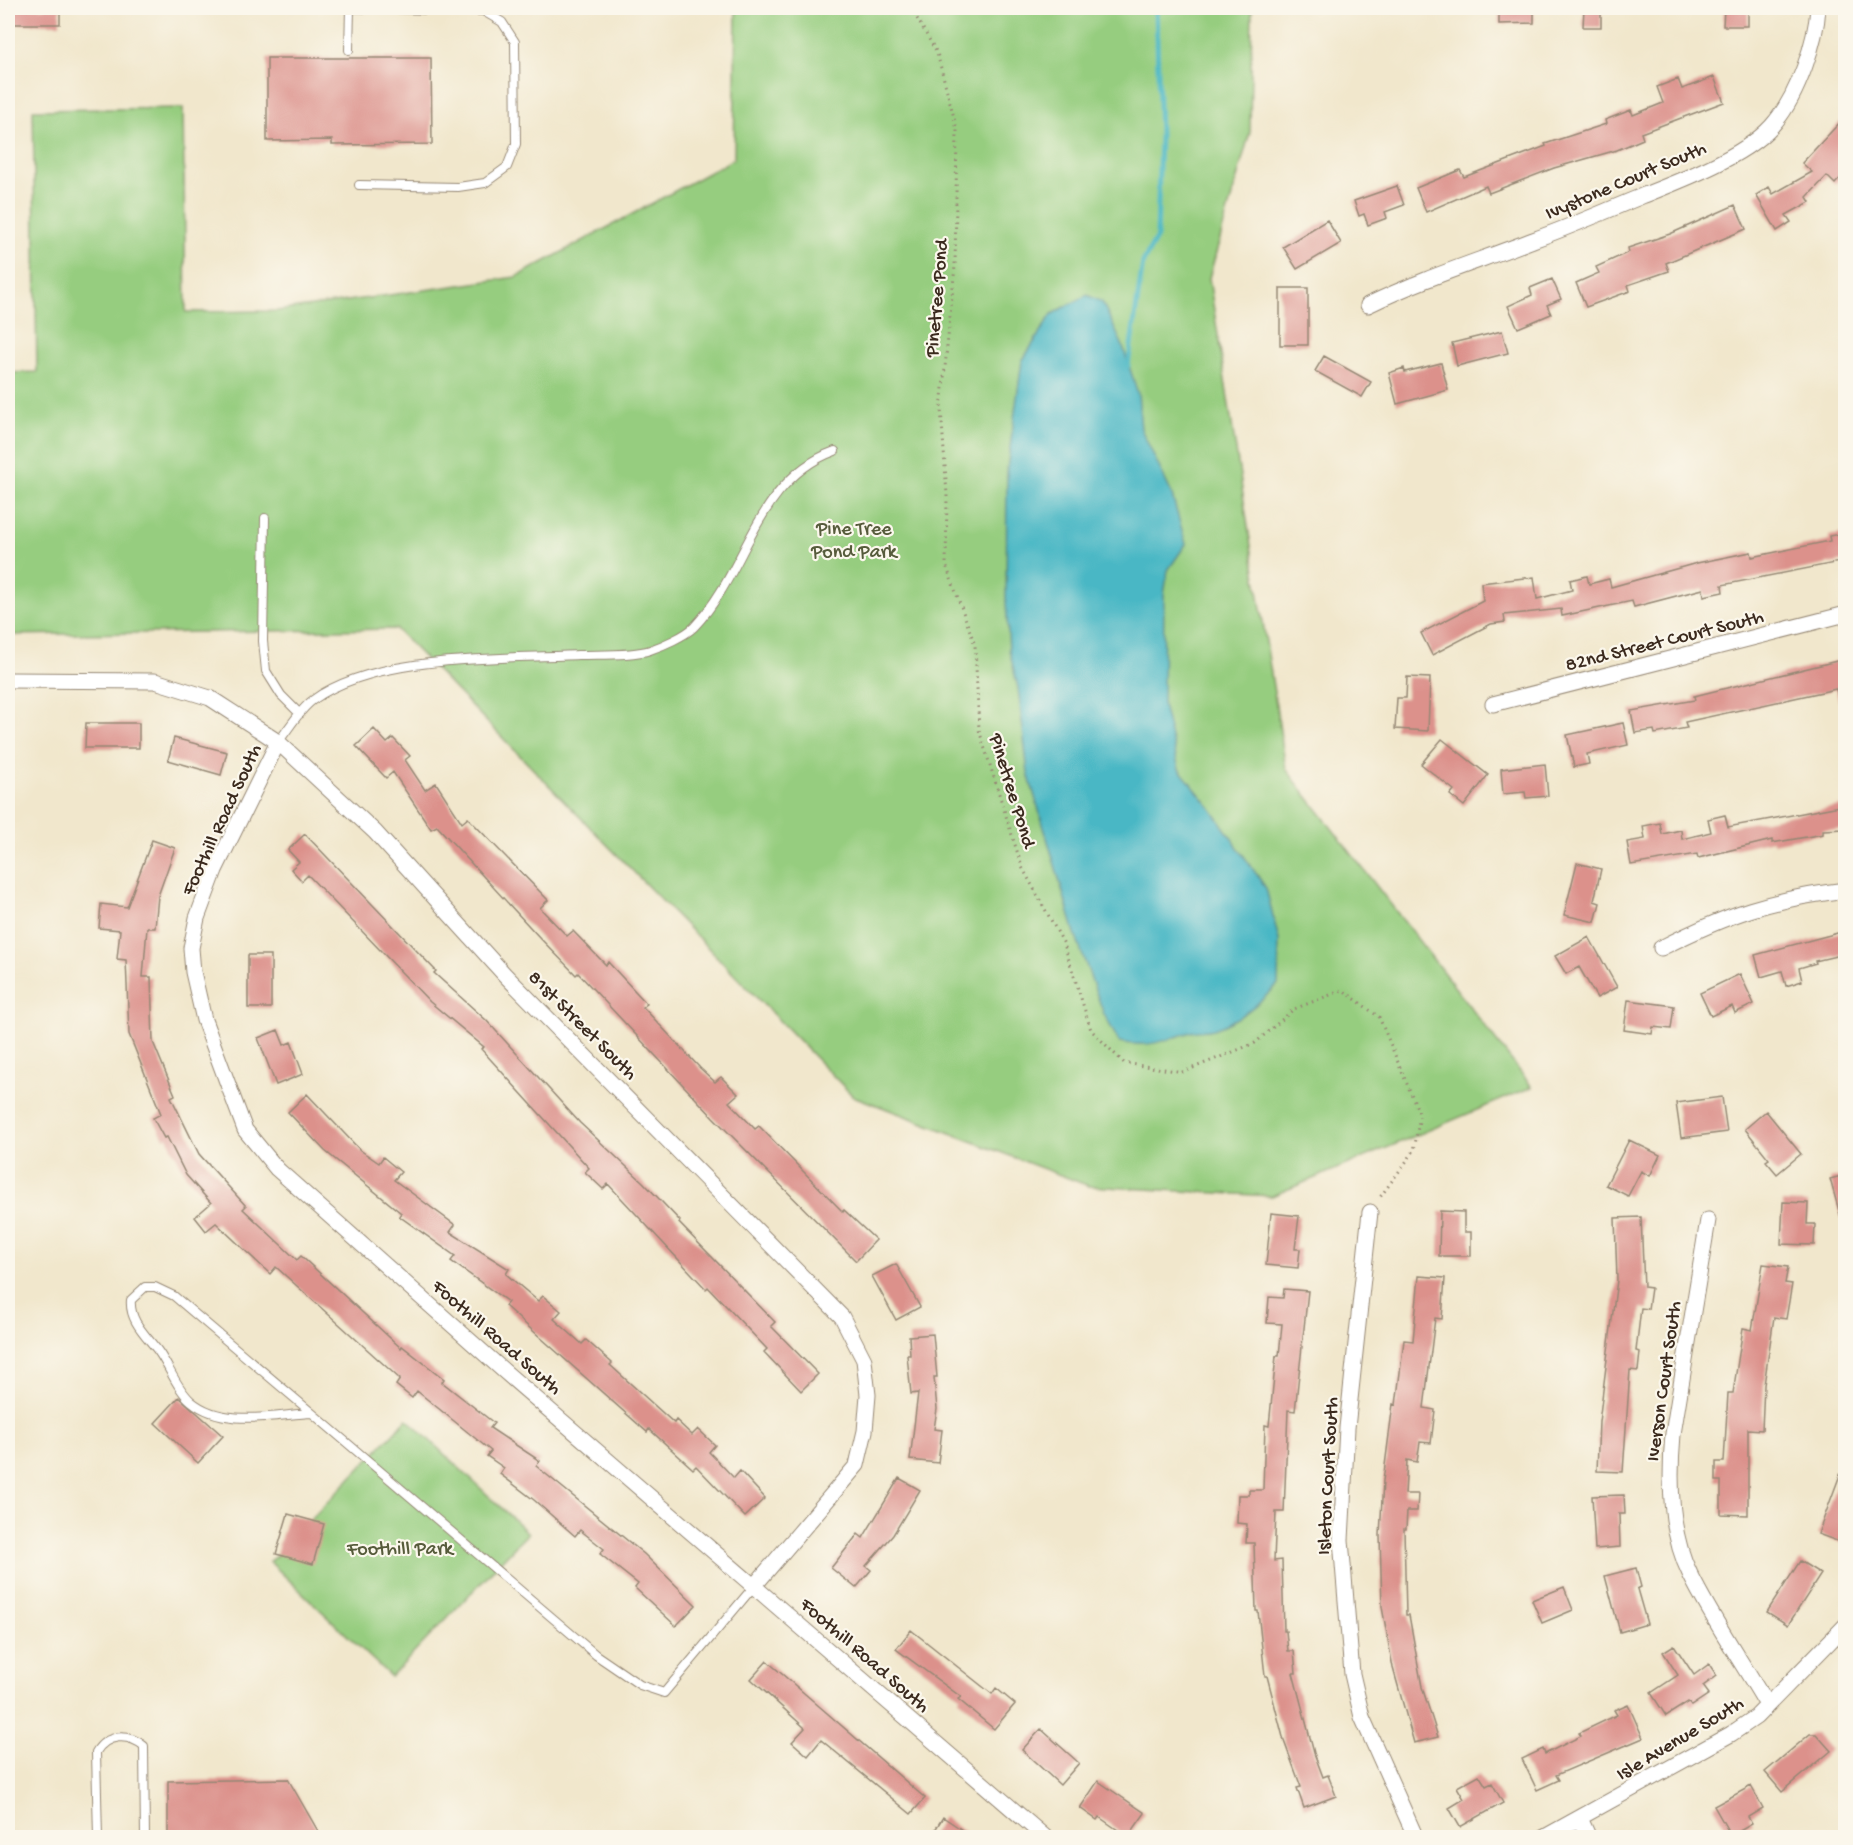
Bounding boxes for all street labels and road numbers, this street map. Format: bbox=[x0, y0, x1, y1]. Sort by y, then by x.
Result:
street label: Ivystone Court South bbox=[1542, 138, 1710, 227]
street label: Pinetree Pond bbox=[922, 236, 955, 359]
street label: 82nd Street Court South bbox=[1563, 607, 1767, 678]
street label: Pinetree Pond bbox=[982, 730, 1040, 853]
street label: Foothill Road South bbox=[178, 741, 268, 901]
street label: 81st Street South bbox=[522, 967, 641, 1086]
street label: Foothill Road South bbox=[425, 1275, 565, 1401]
street label: Iverson Court South bbox=[1643, 1300, 1688, 1463]
street label: Isleton Court South bbox=[1314, 1396, 1345, 1556]
street label: Foothill Road South bbox=[793, 1593, 933, 1719]
street label: Isle Avenue South bbox=[1613, 1693, 1749, 1787]

